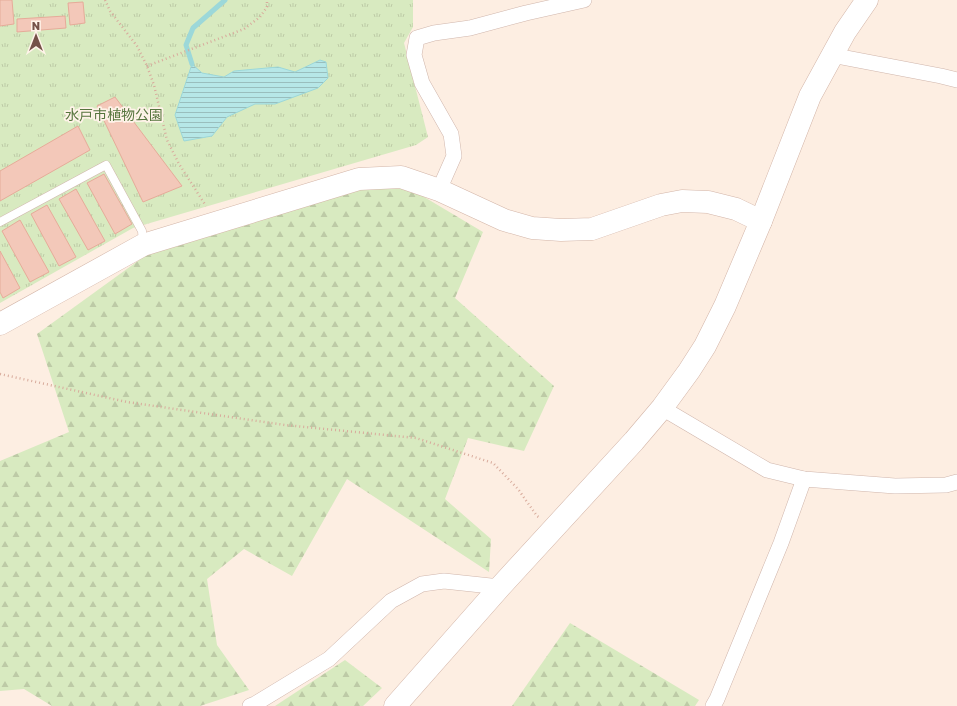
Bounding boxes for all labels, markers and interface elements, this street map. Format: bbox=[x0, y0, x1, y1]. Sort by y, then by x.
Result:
north arrow bbox=[16, 16, 56, 56]
text: N bbox=[32, 19, 40, 32]
park label: 水戸市植物公園 bbox=[65, 106, 163, 123]

